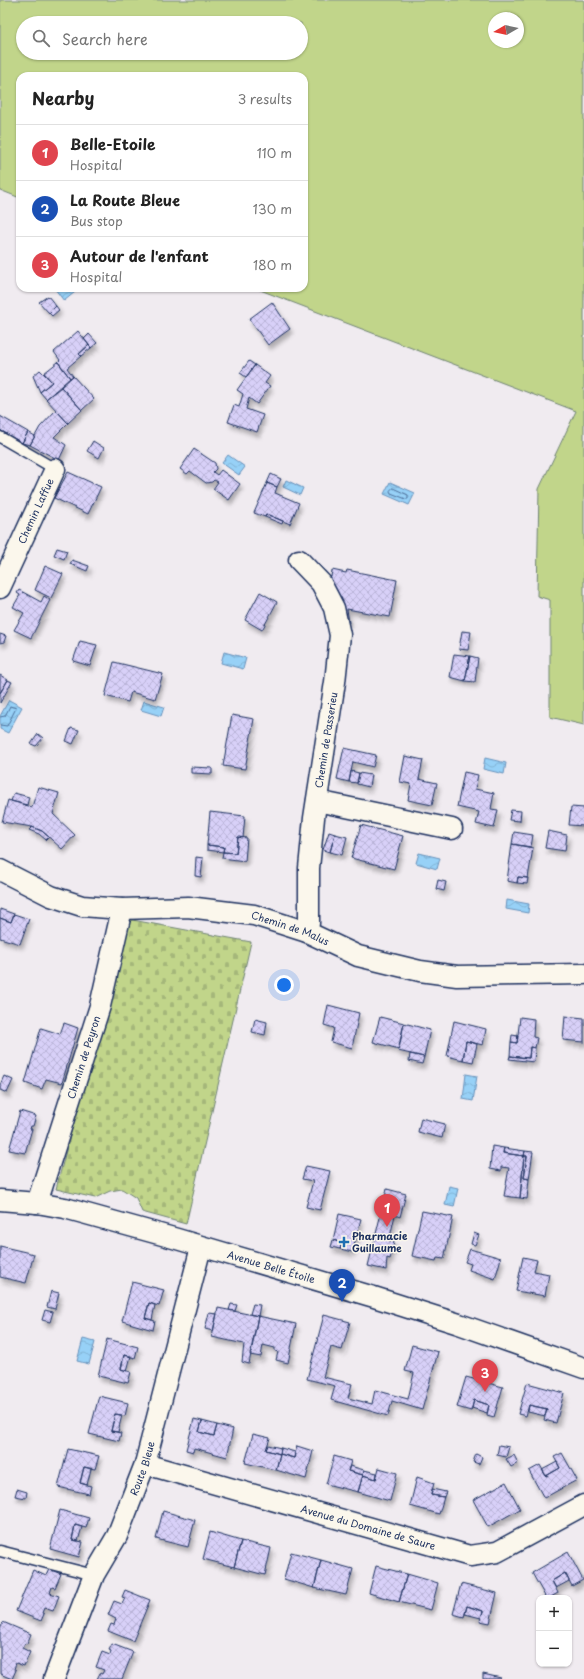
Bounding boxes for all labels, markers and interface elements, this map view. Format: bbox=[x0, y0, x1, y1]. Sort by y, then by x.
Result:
north arrow bbox=[488, 12, 524, 48]
search box bbox=[16, 16, 308, 60]
icon: search bbox=[30, 27, 52, 49]
text: Search here bbox=[62, 27, 148, 50]
text: Nearby bbox=[32, 85, 94, 111]
text: 3 results bbox=[238, 89, 292, 108]
text: Belle-Etoile bbox=[70, 132, 155, 155]
text: 1 bbox=[42, 143, 48, 162]
text: 110 m bbox=[257, 143, 292, 162]
text: Hospital bbox=[70, 155, 122, 174]
text: La Route Bleue bbox=[70, 188, 180, 211]
text: 2 bbox=[40, 199, 50, 218]
text: 130 m bbox=[253, 199, 292, 218]
text: Bus stop bbox=[70, 211, 123, 230]
text: Autour de l'enfant bbox=[70, 244, 209, 267]
text: 3 bbox=[41, 255, 49, 274]
text: 180 m bbox=[253, 255, 292, 274]
text: Hospital bbox=[70, 267, 122, 286]
street label: Chemin Laffue bbox=[14, 475, 57, 546]
street label: Chemin de Passerieu bbox=[311, 691, 340, 789]
street label: Chemin de Malus bbox=[250, 907, 332, 949]
your location bbox=[274, 975, 294, 995]
street label: Chemin de Peyron bbox=[63, 1014, 103, 1101]
pin: 1 bbox=[374, 1194, 400, 1227]
place label: Pharmacie Guillaume bbox=[352, 1228, 408, 1255]
marker: Pharmacie Guillaume bbox=[339, 1237, 349, 1247]
street label: Avenue Belle Étoile bbox=[226, 1246, 318, 1286]
pin: 2 bbox=[329, 1269, 355, 1302]
pin: 3 bbox=[472, 1359, 498, 1392]
street label: Route Bleue bbox=[125, 1439, 158, 1498]
street label: Avenue du Domaine de Saure bbox=[299, 1500, 438, 1553]
map controls bbox=[536, 1595, 572, 1667]
button: + bbox=[536, 1595, 572, 1631]
button: − bbox=[536, 1631, 572, 1667]

